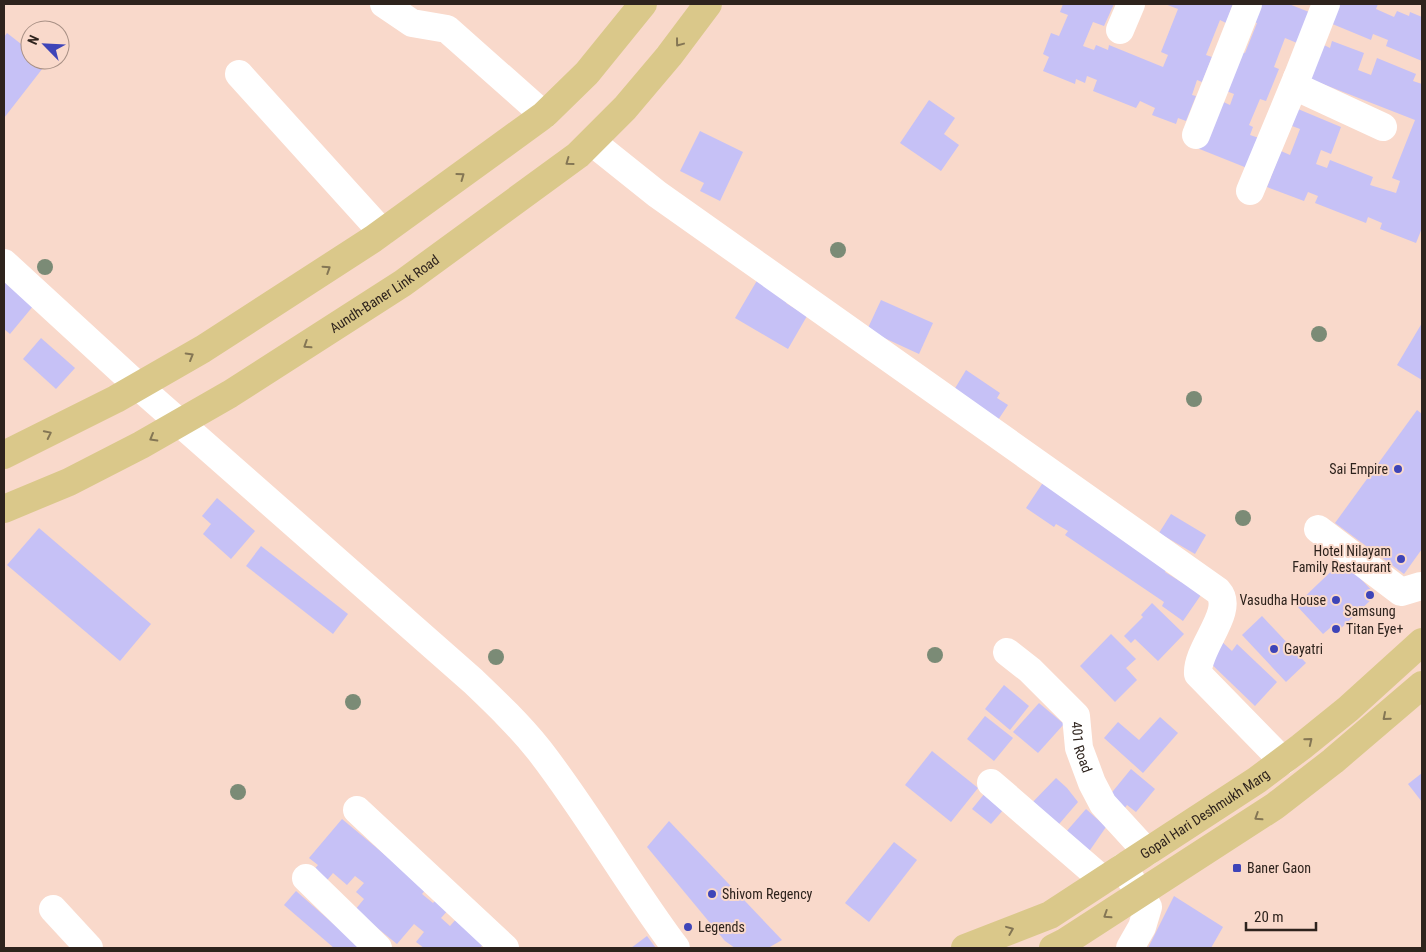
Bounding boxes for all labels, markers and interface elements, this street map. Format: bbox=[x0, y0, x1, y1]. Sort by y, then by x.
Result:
north arrow bbox=[20, 20, 70, 70]
text: N bbox=[24, 33, 42, 47]
one-way arrow bbox=[676, 37, 685, 47]
one-way arrow bbox=[565, 156, 575, 165]
one-way arrow bbox=[455, 173, 465, 182]
street label: Aundh-Baner Link Road bbox=[327, 251, 442, 336]
one-way arrow bbox=[322, 265, 331, 275]
one-way arrow bbox=[303, 338, 312, 348]
one-way arrow bbox=[185, 353, 194, 363]
one-way arrow bbox=[43, 430, 52, 440]
one-way arrow bbox=[149, 432, 158, 442]
place label: Sai Empire bbox=[1329, 461, 1388, 477]
marker: Sai Empire bbox=[1392, 463, 1404, 475]
place label: Hotel Nilayam Family Restaurant bbox=[1292, 543, 1391, 575]
marker: Hotel Nilayam Family Restaurant bbox=[1395, 553, 1407, 565]
marker: Samsung bbox=[1364, 589, 1376, 601]
place label: Vasudha House bbox=[1240, 592, 1326, 608]
marker: Vasudha House bbox=[1330, 594, 1342, 606]
place label: Samsung bbox=[1344, 603, 1396, 619]
place label: Titan Eye+ bbox=[1346, 621, 1403, 637]
marker: Titan Eye+ bbox=[1330, 623, 1342, 635]
place label: Gayatri bbox=[1284, 641, 1323, 657]
marker: Gayatri bbox=[1268, 643, 1280, 655]
one-way arrow bbox=[1382, 711, 1391, 720]
street label: 401 Road bbox=[1069, 721, 1095, 775]
one-way arrow bbox=[1303, 738, 1312, 746]
street label: Gopal Hari Deshmukh Marg bbox=[1137, 766, 1272, 862]
one-way arrow bbox=[1254, 811, 1263, 820]
place label: Baner Gaon bbox=[1247, 860, 1311, 876]
marker: Baner Gaon bbox=[1231, 862, 1243, 874]
place label: Shivom Regency bbox=[722, 886, 813, 902]
marker: Shivom Regency bbox=[706, 888, 718, 900]
scale bar bbox=[1246, 900, 1316, 932]
text: 20 m bbox=[1254, 908, 1284, 926]
one-way arrow bbox=[1103, 909, 1112, 918]
place label: Legends bbox=[698, 919, 745, 935]
marker: Legends bbox=[682, 921, 694, 933]
one-way arrow bbox=[1005, 926, 1014, 937]

